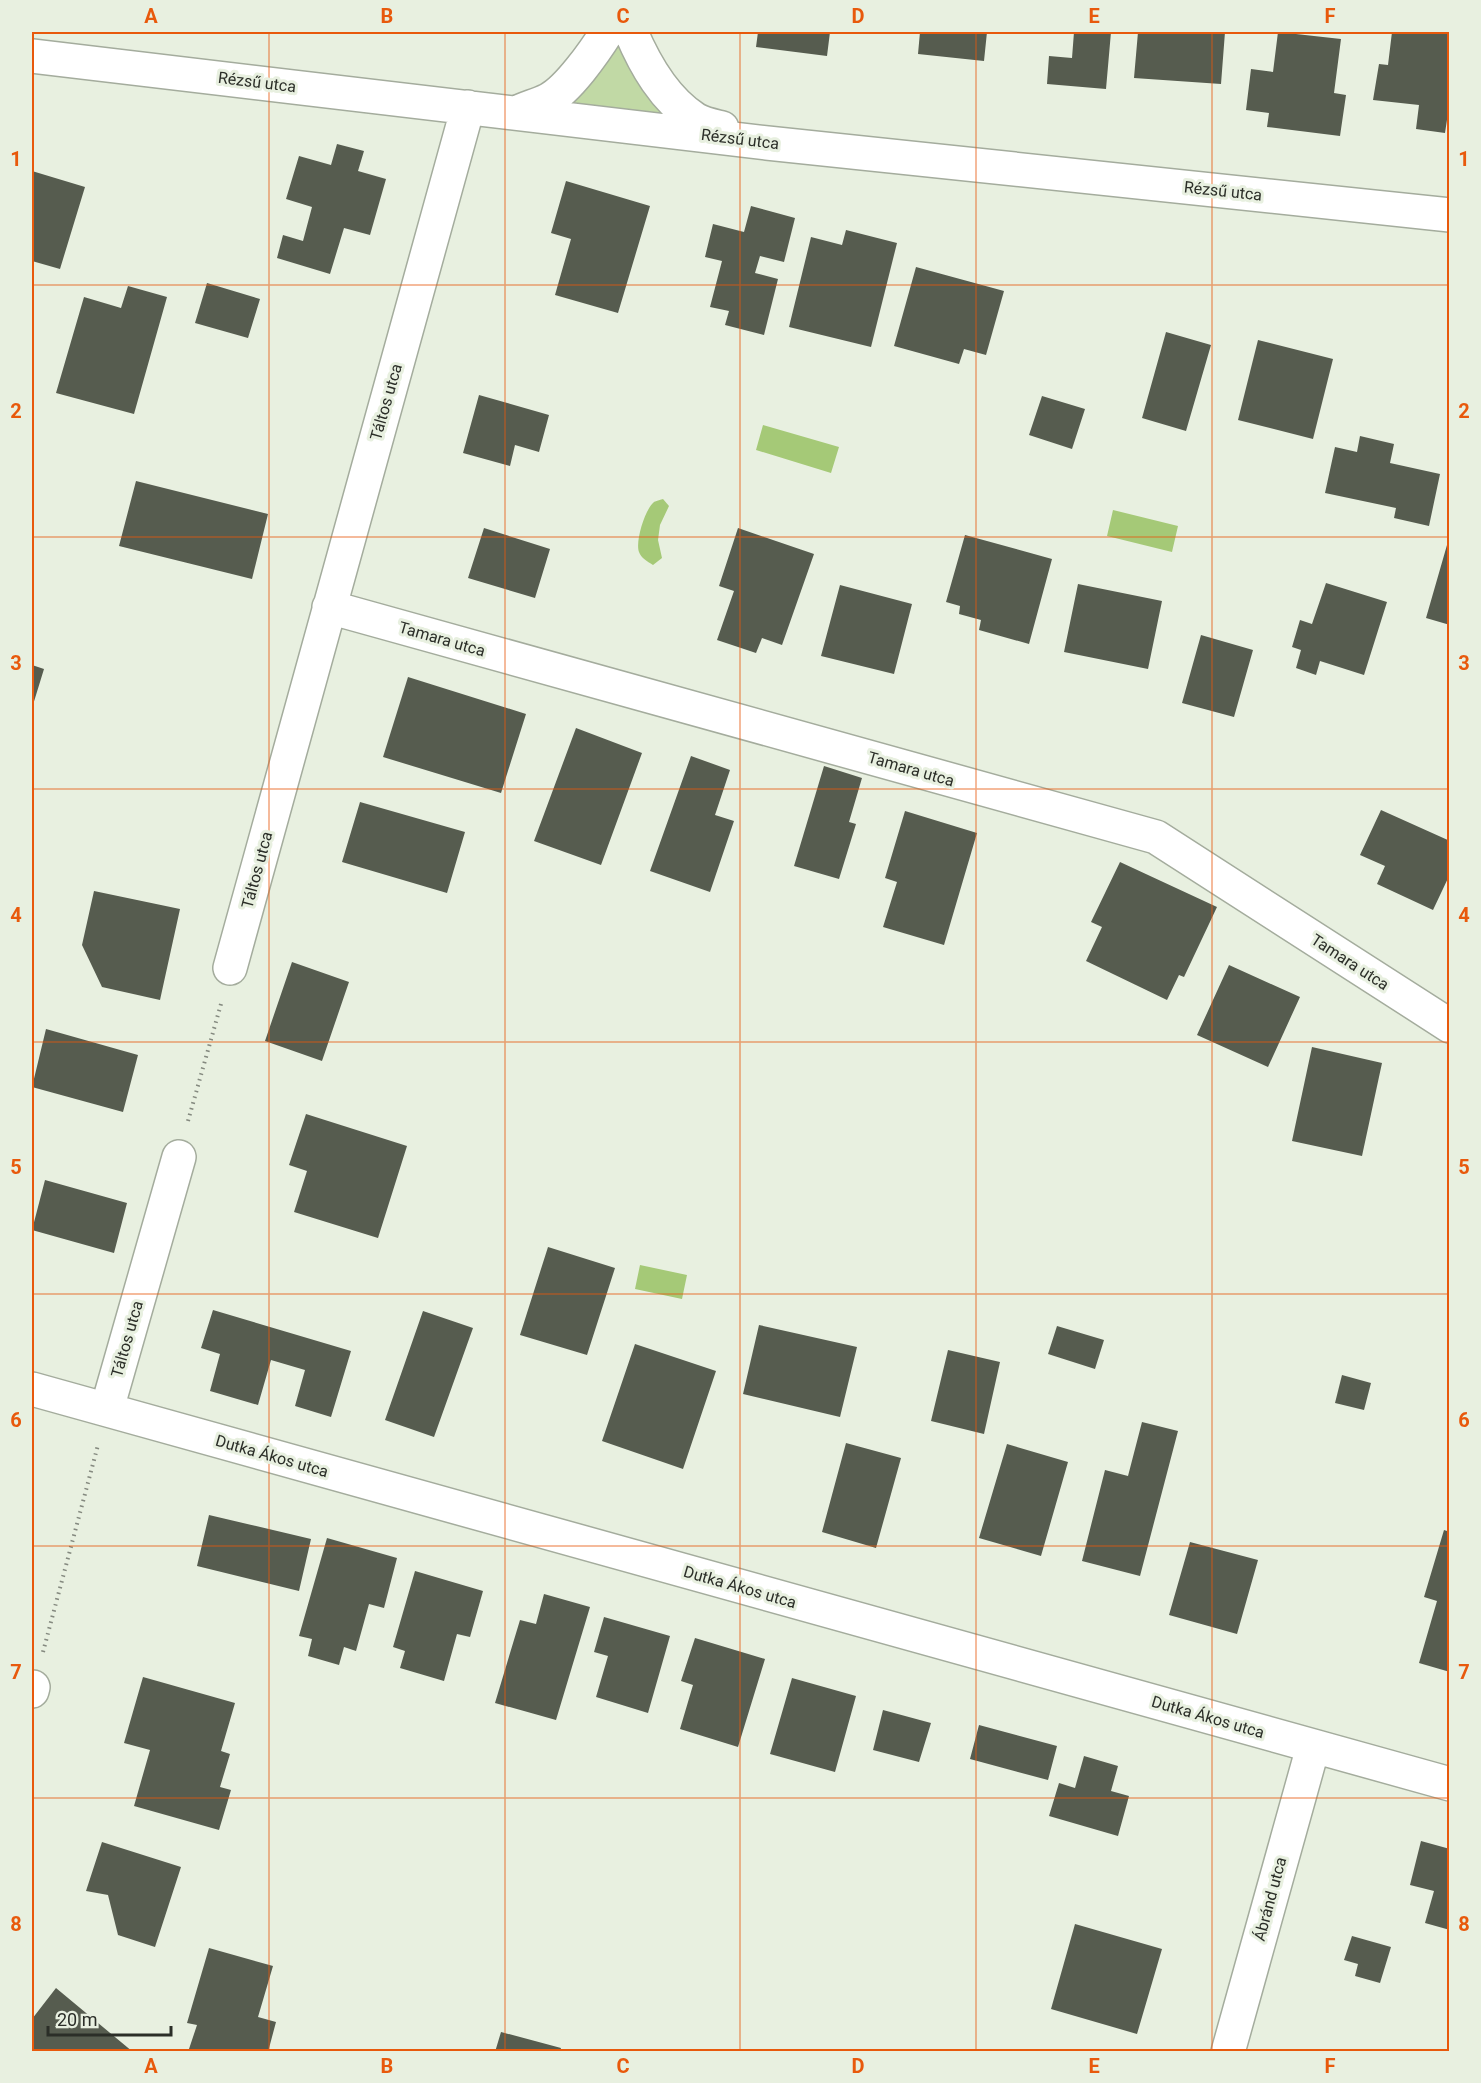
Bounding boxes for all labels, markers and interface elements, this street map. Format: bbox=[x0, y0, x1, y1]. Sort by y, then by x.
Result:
text: A bbox=[144, 4, 158, 28]
text: B bbox=[381, 4, 393, 28]
text: C bbox=[616, 4, 630, 28]
text: D bbox=[852, 4, 865, 28]
text: E bbox=[1088, 4, 1100, 28]
text: F bbox=[1325, 4, 1336, 28]
street label: Rézsű utca bbox=[217, 68, 297, 96]
street label: Rézsű utca bbox=[700, 125, 780, 153]
text: 1 bbox=[10, 147, 22, 171]
text: 1 bbox=[1458, 147, 1470, 171]
street label: Rézsű utca bbox=[1183, 177, 1263, 205]
street label: Táltos utca bbox=[366, 361, 406, 443]
text: 2 bbox=[10, 399, 22, 423]
text: 2 bbox=[1458, 399, 1470, 423]
street label: Tamara utca bbox=[397, 618, 487, 660]
text: 3 bbox=[10, 651, 22, 675]
text: 3 bbox=[1458, 651, 1470, 675]
street label: Tamara utca bbox=[866, 748, 956, 790]
street label: Táltos utca bbox=[238, 829, 276, 911]
text: 4 bbox=[10, 903, 22, 927]
text: 4 bbox=[1458, 903, 1470, 927]
street label: Tamara utca bbox=[1307, 930, 1393, 994]
text: 5 bbox=[10, 1155, 22, 1179]
text: 5 bbox=[1458, 1155, 1470, 1179]
street label: Táltos utca bbox=[107, 1298, 147, 1380]
text: 6 bbox=[10, 1408, 22, 1432]
text: 6 bbox=[1458, 1408, 1470, 1432]
street label: Dutka Ákos utca bbox=[213, 1431, 331, 1481]
street label: Dutka Ákos utca bbox=[681, 1562, 799, 1612]
text: 7 bbox=[10, 1660, 22, 1684]
text: 7 bbox=[1458, 1660, 1470, 1684]
street label: Dutka Ákos utca bbox=[1149, 1692, 1267, 1742]
street label: Ábránd utca bbox=[1250, 1855, 1290, 1943]
text: 8 bbox=[10, 1912, 22, 1936]
text: 8 bbox=[1458, 1912, 1470, 1936]
scale bar bbox=[48, 1999, 171, 2037]
text: 20 m bbox=[57, 2009, 97, 2030]
text: A bbox=[144, 2054, 158, 2078]
text: B bbox=[381, 2054, 393, 2078]
text: C bbox=[616, 2054, 630, 2078]
text: D bbox=[852, 2054, 865, 2078]
text: E bbox=[1088, 2054, 1100, 2078]
text: F bbox=[1325, 2054, 1336, 2078]

